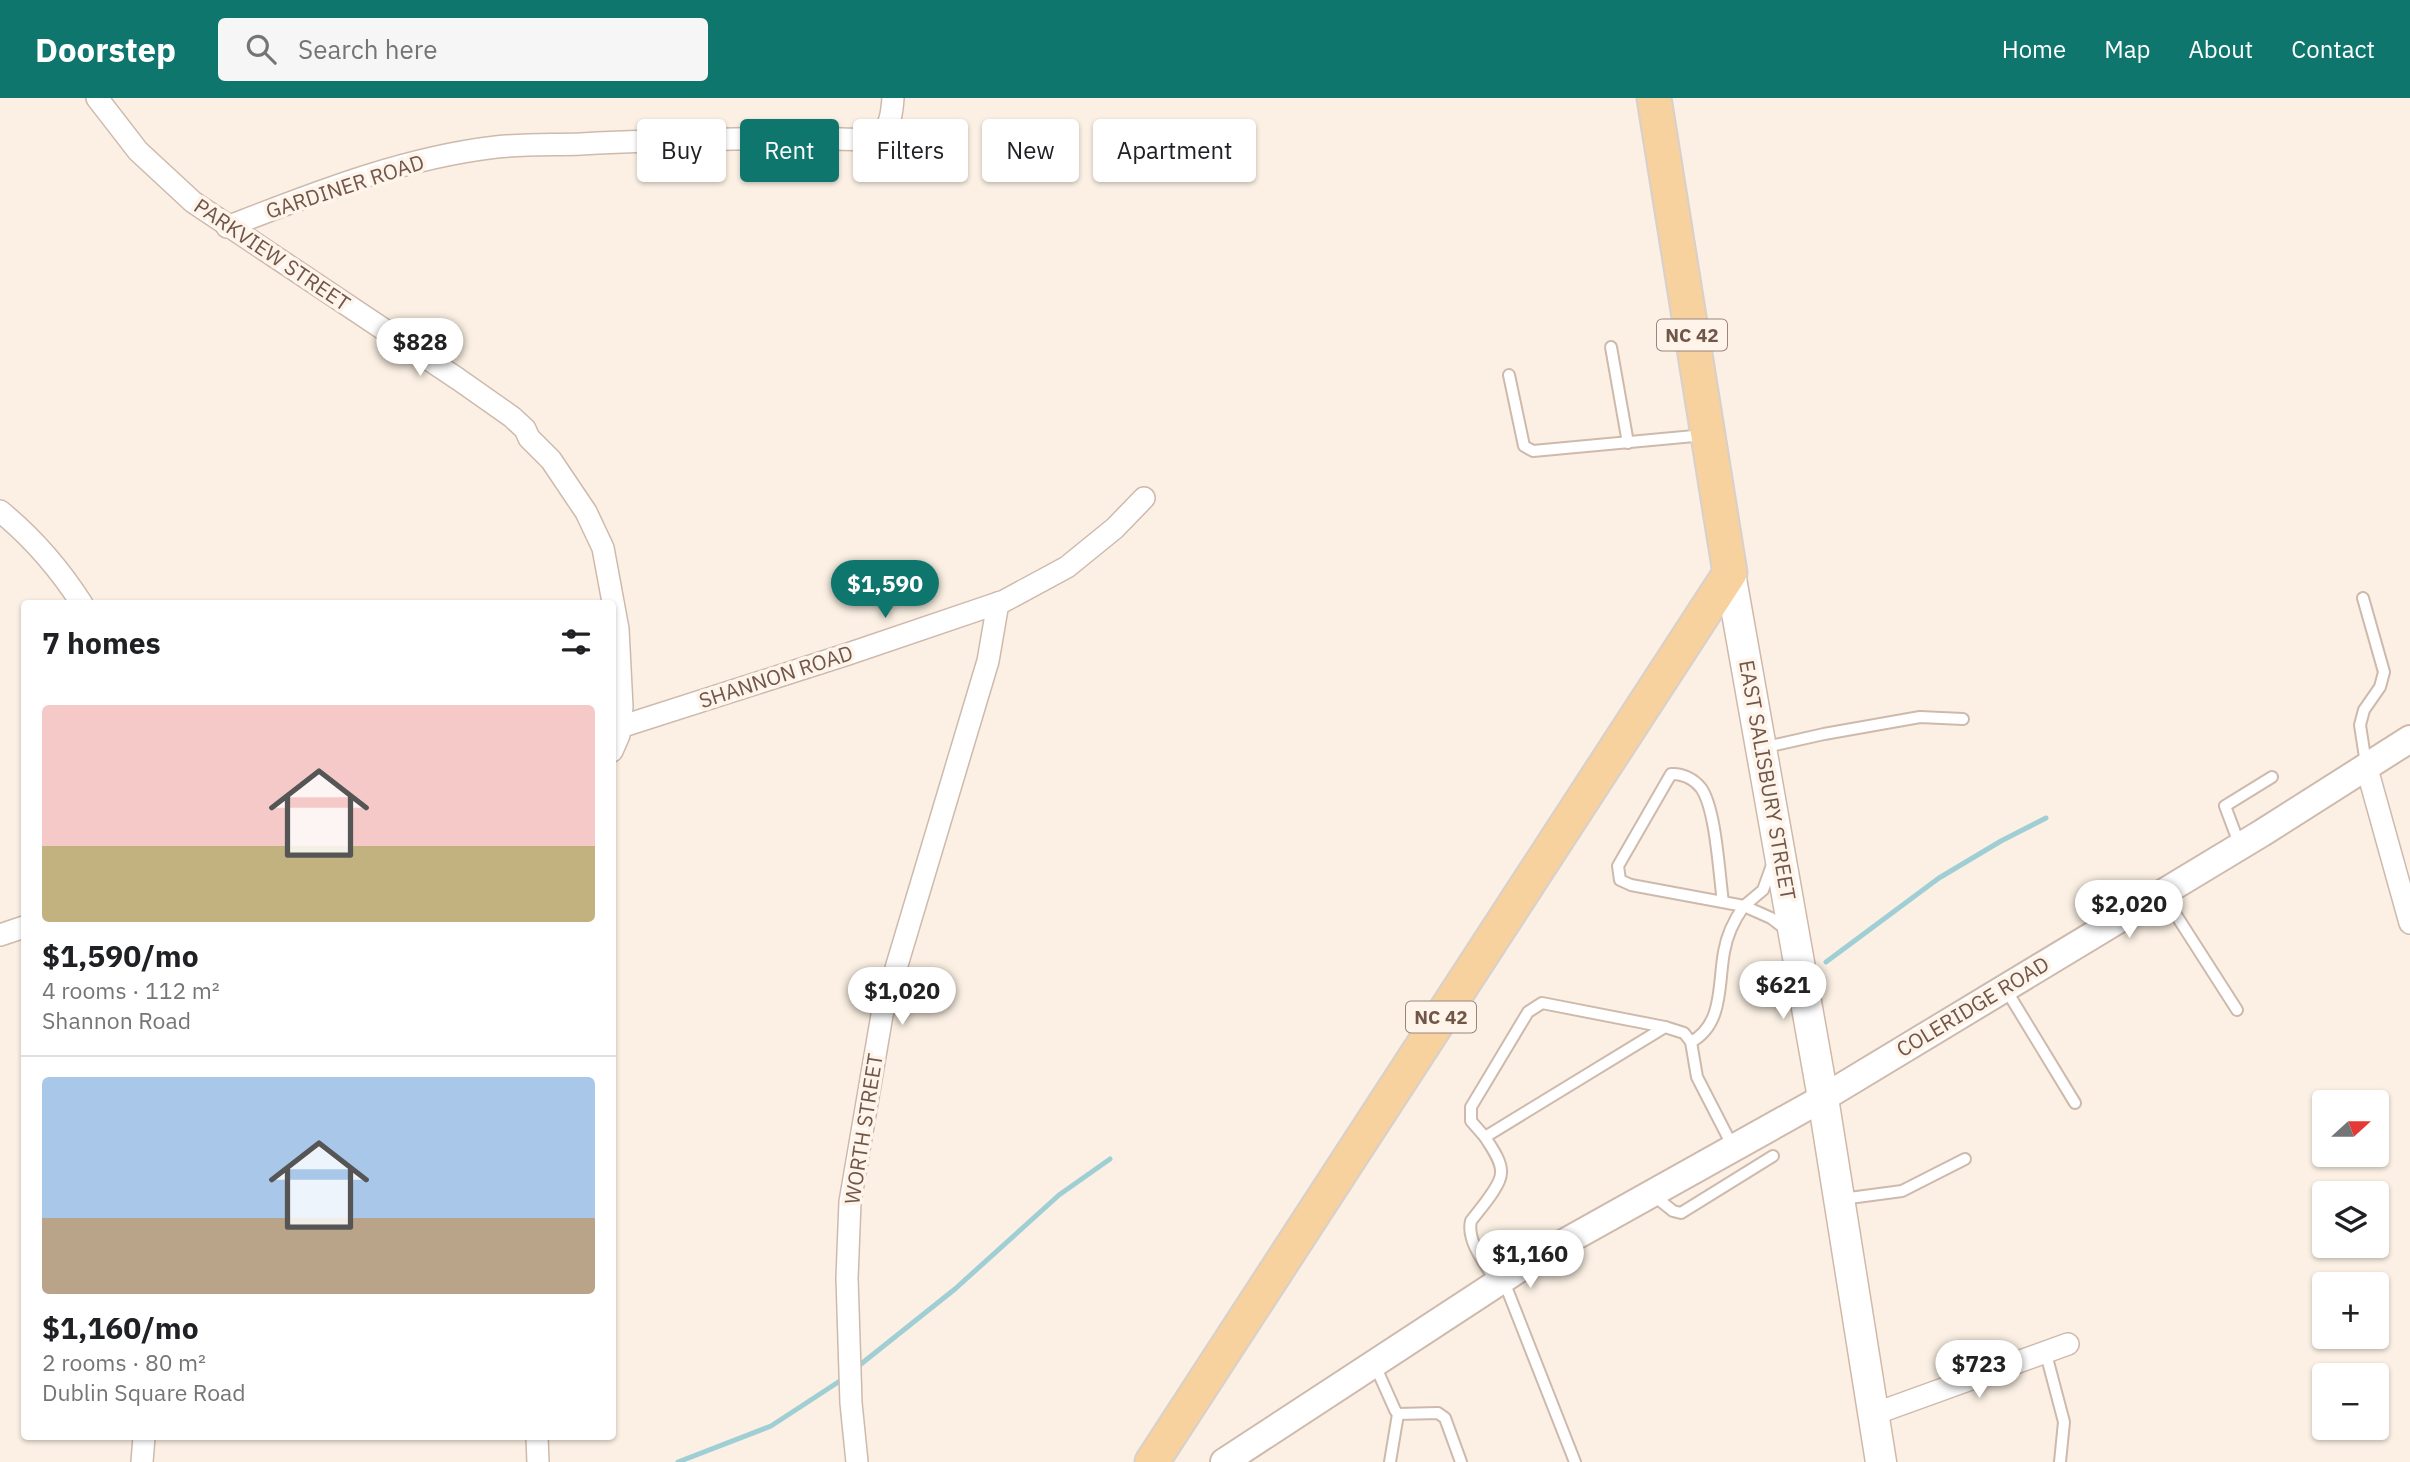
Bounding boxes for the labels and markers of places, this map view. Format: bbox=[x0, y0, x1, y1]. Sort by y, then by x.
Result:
pin: $828 bbox=[379, 318, 461, 378]
pin: $1,590 bbox=[828, 560, 942, 620]
pin: $2,020 bbox=[2072, 880, 2186, 940]
pin: $621 bbox=[1742, 962, 1824, 1021]
pin: $1,020 bbox=[845, 968, 959, 1027]
pin: $1,160 bbox=[1473, 1230, 1587, 1290]
pin: $723 bbox=[1938, 1340, 2020, 1400]

